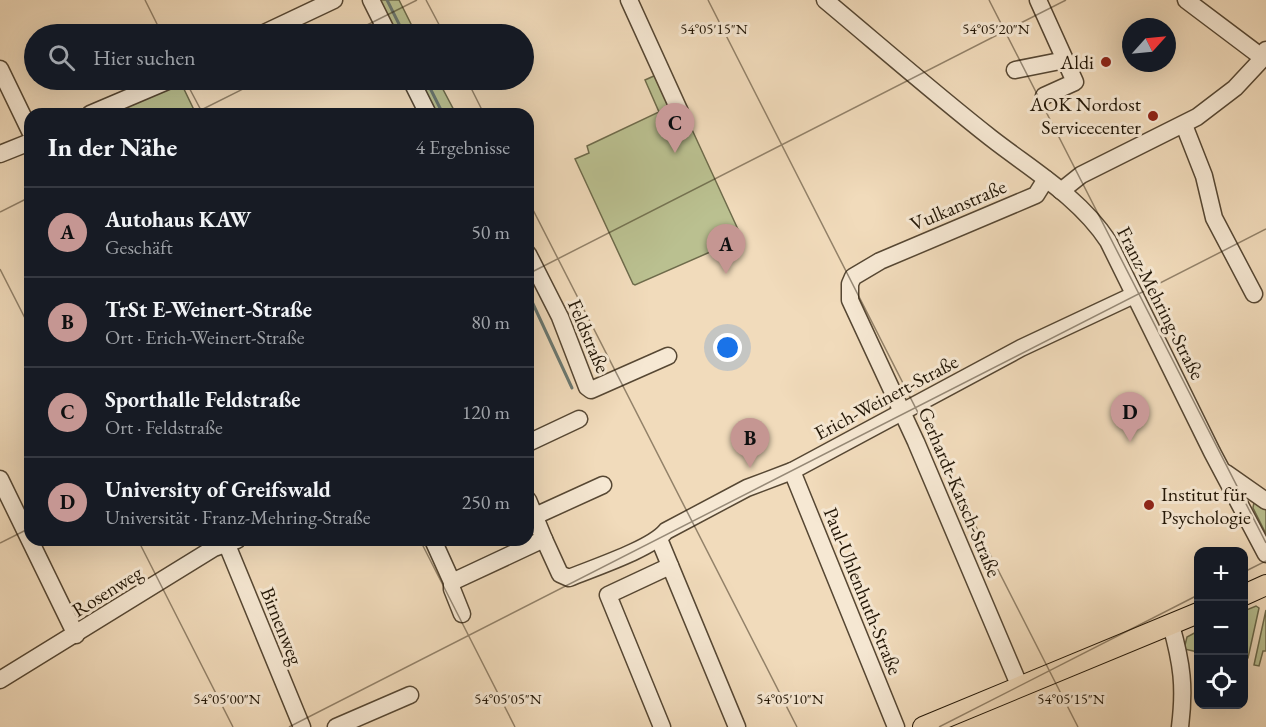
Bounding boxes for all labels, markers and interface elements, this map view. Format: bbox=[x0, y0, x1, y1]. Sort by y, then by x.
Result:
north arrow bbox=[1122, 18, 1176, 72]
text: 54°05'15"N bbox=[680, 19, 748, 38]
text: 54°05'20"N bbox=[962, 19, 1030, 38]
search box bbox=[24, 24, 534, 90]
icon: search bbox=[45, 41, 78, 74]
text: Hier suchen bbox=[93, 43, 196, 72]
place label: Aldi bbox=[1059, 49, 1094, 75]
marker: Aldi bbox=[1099, 55, 1113, 69]
place label: AOK Nordost Servicecenter bbox=[1029, 91, 1142, 140]
pin: C bbox=[656, 104, 694, 153]
marker: AOK Nordost Servicecenter bbox=[1146, 109, 1160, 123]
text: In der Nähe bbox=[48, 130, 177, 164]
text: 4 Ergebnisse bbox=[415, 134, 510, 160]
street label: Vulkanstraße bbox=[906, 173, 1010, 237]
text: Autohaus KAW bbox=[105, 205, 251, 234]
text: A bbox=[60, 219, 75, 245]
text: 50 m bbox=[471, 219, 510, 245]
street label: Franz-Mehring-Straße bbox=[1111, 222, 1211, 384]
pin: A bbox=[706, 224, 746, 274]
text: Geschäft bbox=[105, 234, 173, 260]
text: TrSt E-Weinert-Straße bbox=[105, 295, 312, 324]
street label: Feldstraße bbox=[562, 295, 616, 377]
text: B bbox=[61, 309, 74, 335]
text: 80 m bbox=[471, 309, 510, 335]
text: Ort · Erich-Weinert-Straße bbox=[105, 324, 305, 350]
your location bbox=[713, 333, 742, 362]
street label: Erich-Weinert-Straße bbox=[810, 348, 963, 446]
text: Sporthalle Feldstraße bbox=[105, 385, 300, 414]
pin: D bbox=[1110, 392, 1150, 442]
text: C bbox=[60, 399, 75, 425]
text: 120 m bbox=[462, 399, 510, 425]
street label: Gerhardt-Katsch-Straße bbox=[912, 403, 1008, 581]
text: Ort · Feldstraße bbox=[105, 414, 223, 440]
pin: B bbox=[730, 418, 770, 468]
text: University of Greifswald bbox=[105, 475, 331, 504]
place label: Institut für Psychologie bbox=[1161, 481, 1251, 530]
text: D bbox=[60, 489, 75, 515]
text: 250 m bbox=[462, 489, 510, 515]
marker: Institut für Psychologie bbox=[1142, 498, 1156, 512]
text: Universität · Franz-Mehring-Straße bbox=[105, 504, 371, 530]
street label: Paul-Uhlenhuth-Straße bbox=[818, 504, 908, 679]
map controls bbox=[1194, 547, 1248, 709]
button: + bbox=[1194, 547, 1248, 601]
street label: Rosenweg bbox=[67, 559, 147, 623]
street label: Birnenweg bbox=[255, 583, 309, 669]
button: − bbox=[1194, 601, 1248, 655]
button: locate bbox=[1194, 655, 1248, 709]
text: 54°05'00"N bbox=[193, 689, 261, 708]
text: 54°05'05"N bbox=[474, 689, 542, 708]
text: 54°05'10"N bbox=[756, 689, 824, 708]
text: 54°05'15"N bbox=[1037, 689, 1105, 708]

